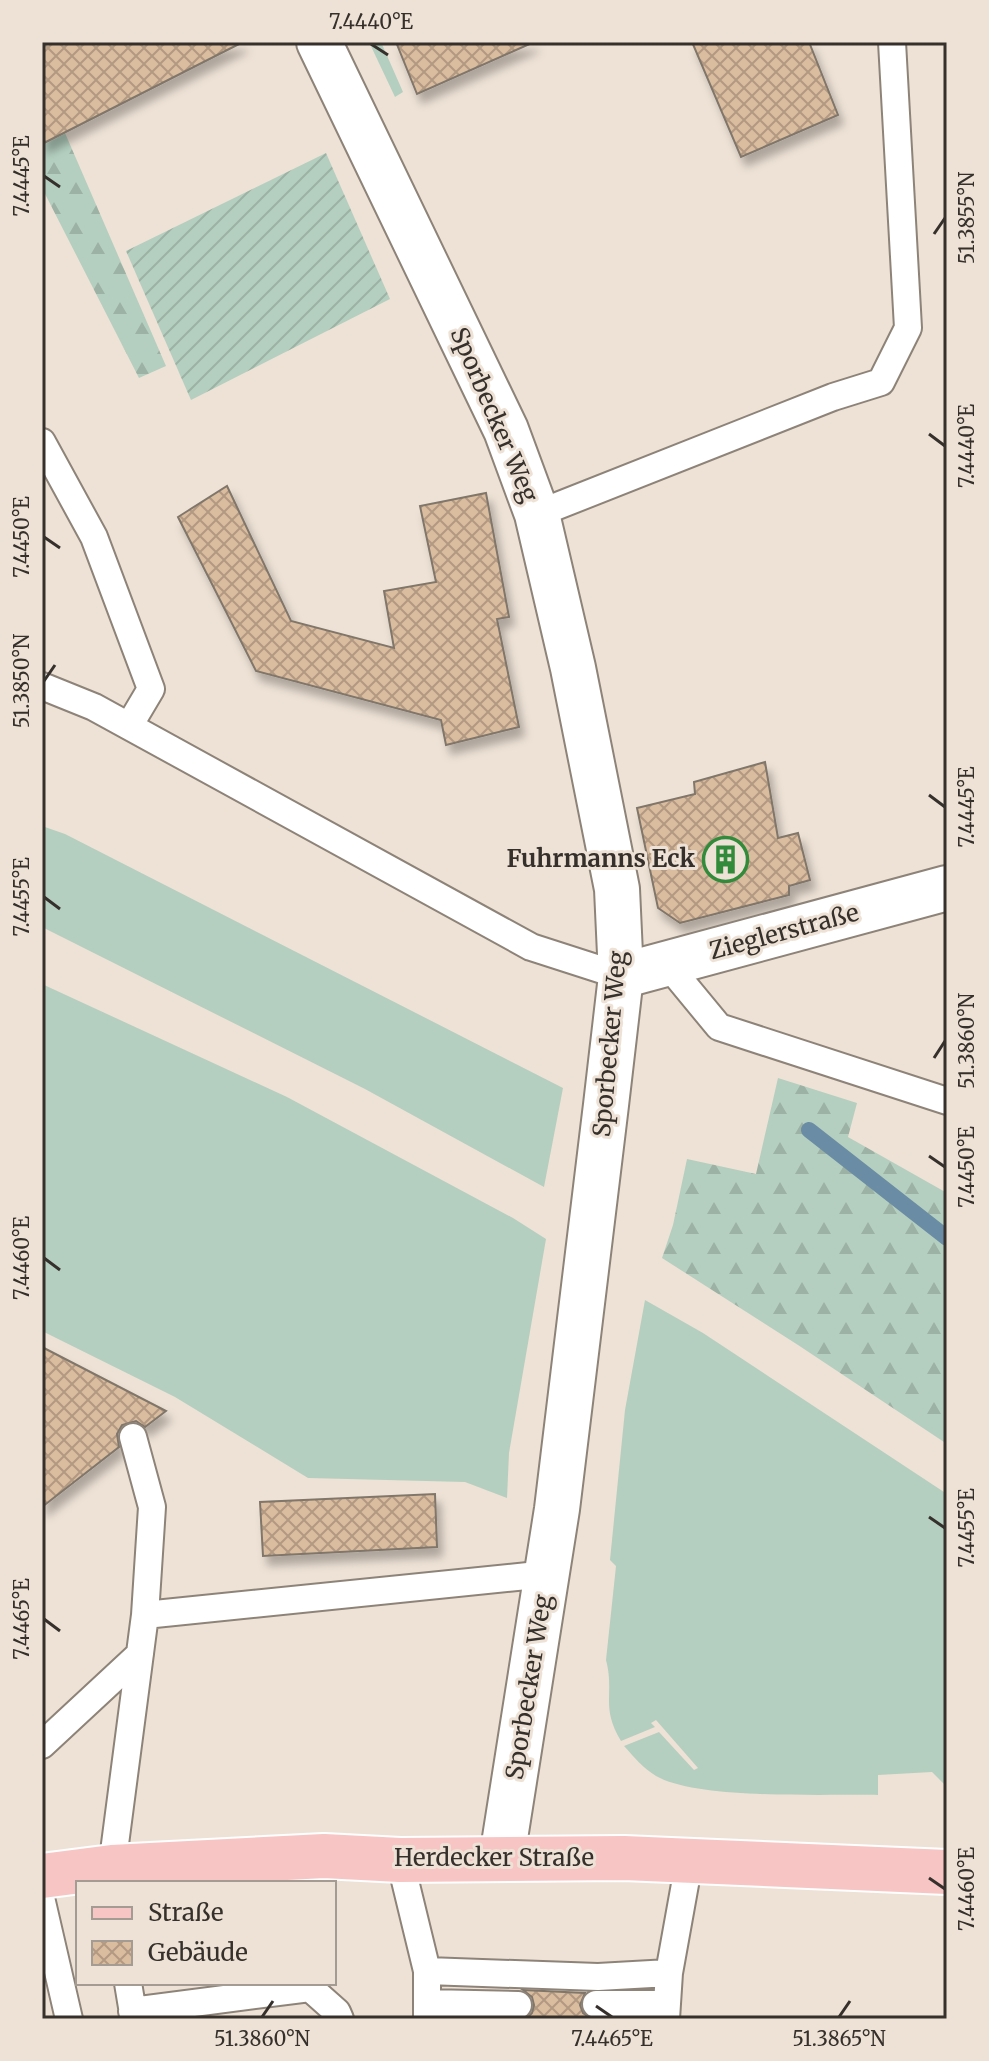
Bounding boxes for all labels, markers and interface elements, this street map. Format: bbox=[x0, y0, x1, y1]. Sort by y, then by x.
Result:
text: 7.4440°E bbox=[329, 9, 413, 34]
text: 7.4445°E bbox=[9, 135, 34, 216]
text: 51.3855°N bbox=[954, 171, 979, 264]
street label: Sporbecker Weg bbox=[444, 323, 545, 507]
text: 7.4440°E bbox=[954, 404, 979, 488]
text: 7.4450°E bbox=[9, 496, 34, 578]
text: 51.3850°N bbox=[9, 633, 34, 728]
text: 7.4445°E bbox=[954, 766, 979, 847]
building icon: Fuhrmanns Eck bbox=[702, 835, 750, 883]
place label: Fuhrmanns Eck bbox=[506, 843, 695, 874]
text: 7.4455°E bbox=[9, 857, 34, 937]
street label: Zieglerstraße bbox=[706, 897, 862, 966]
street label: Sporbecker Weg bbox=[586, 949, 633, 1138]
text: 51.3860°N bbox=[954, 992, 979, 1089]
text: 7.4450°E bbox=[954, 1126, 979, 1208]
text: 7.4460°E bbox=[9, 1216, 34, 1300]
text: 7.4455°E bbox=[954, 1488, 979, 1568]
text: 7.4465°E bbox=[9, 1578, 34, 1660]
street label: Sporbecker Weg bbox=[499, 1592, 559, 1782]
street label: Herdecker Straße bbox=[394, 1842, 594, 1873]
text: 7.4460°E bbox=[954, 1847, 979, 1931]
legend bbox=[76, 1881, 336, 1985]
text: Straße bbox=[148, 1897, 223, 1928]
text: Gebäude bbox=[148, 1937, 248, 1968]
text: 51.3860°N bbox=[214, 2026, 311, 2051]
text: 7.4465°E bbox=[571, 2026, 653, 2051]
text: 51.3865°N bbox=[792, 2026, 886, 2051]

